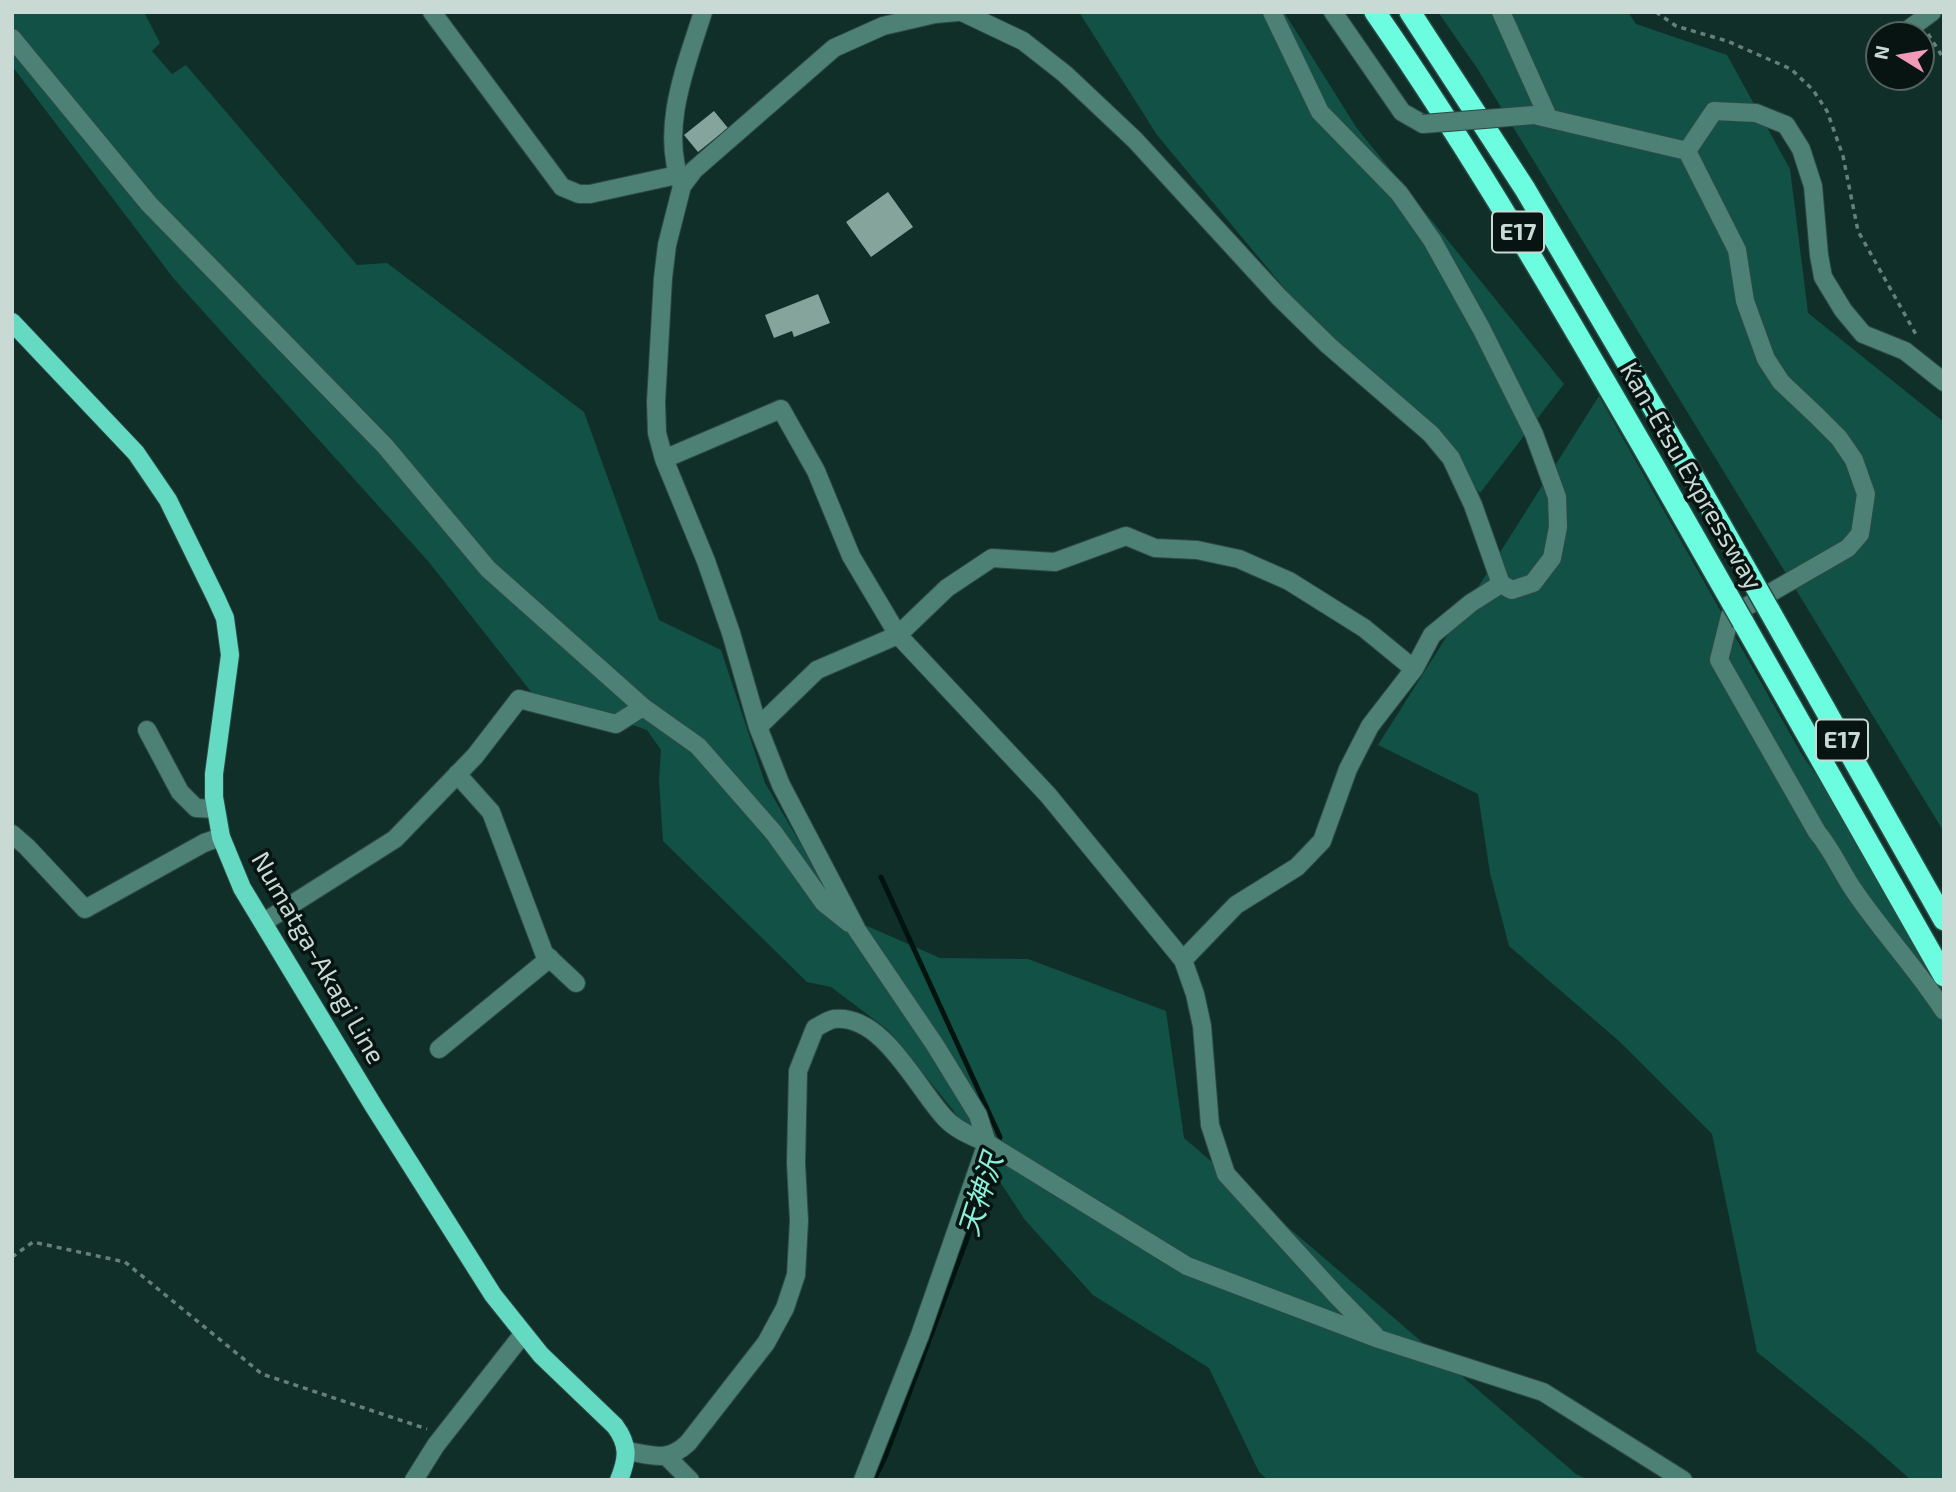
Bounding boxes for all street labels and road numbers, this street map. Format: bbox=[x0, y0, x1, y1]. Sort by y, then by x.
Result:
road number: E17 bbox=[1492, 212, 1544, 253]
street label: Kan-Etsu Expressway bbox=[1613, 357, 1769, 595]
road number: E17 bbox=[1816, 720, 1868, 760]
street label: Numatga-Akagi Line bbox=[245, 846, 391, 1070]

